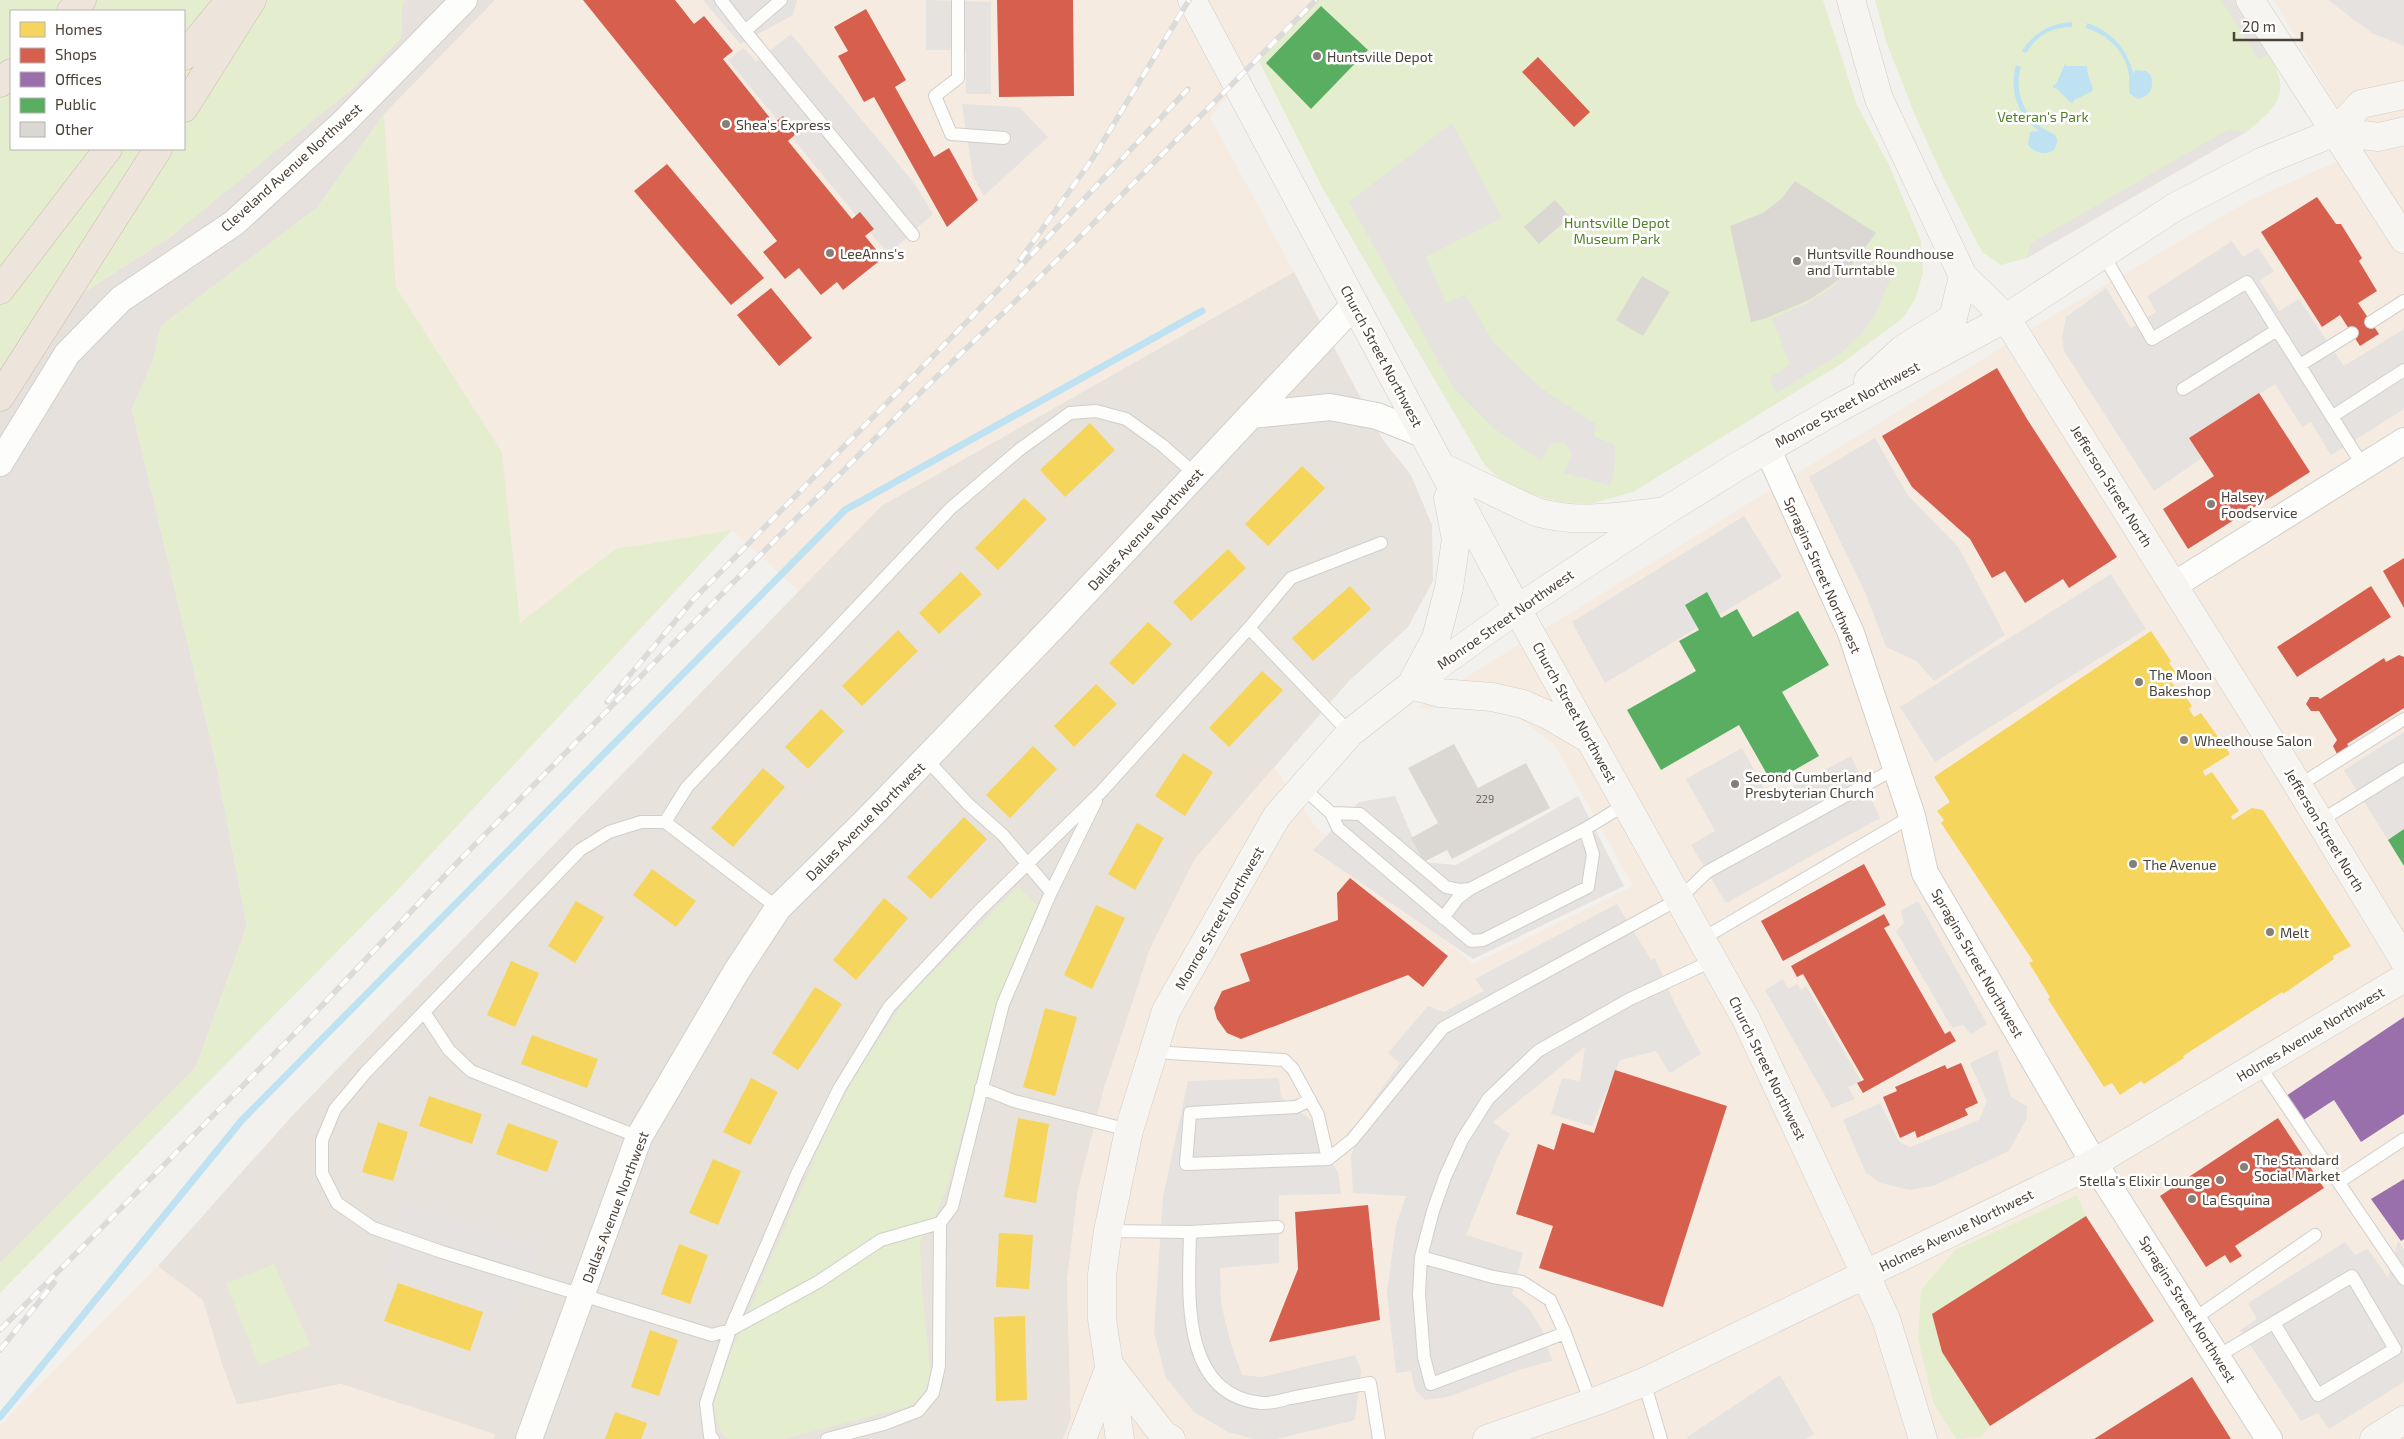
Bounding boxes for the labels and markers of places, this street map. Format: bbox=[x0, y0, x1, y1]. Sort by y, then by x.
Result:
place label: Huntsville Depot bbox=[1327, 48, 1433, 65]
marker: Huntsville Depot bbox=[1311, 50, 1323, 62]
place label: Shea's Express bbox=[736, 116, 831, 133]
marker: Shea's Express bbox=[720, 118, 732, 130]
place label: LeeAnns's bbox=[840, 245, 904, 262]
place label: Huntsville Roundhouse and Turntable bbox=[1807, 245, 1954, 278]
marker: LeeAnns's bbox=[824, 247, 836, 259]
marker: Huntsville Roundhouse and Turntable bbox=[1791, 255, 1803, 267]
place label: Halsey Foodservice bbox=[2221, 488, 2298, 521]
marker: Halsey Foodservice bbox=[2205, 498, 2217, 510]
place label: The Moon Bakeshop bbox=[2149, 666, 2212, 699]
marker: The Moon Bakeshop bbox=[2133, 676, 2145, 688]
place label: Wheelhouse Salon bbox=[2194, 732, 2312, 749]
marker: Wheelhouse Salon bbox=[2178, 734, 2190, 746]
place label: Second Cumberland Presbyterian Church bbox=[1745, 768, 1874, 801]
marker: Second Cumberland Presbyterian Church bbox=[1729, 778, 1741, 790]
place label: The Avenue bbox=[2143, 856, 2217, 873]
marker: The Avenue bbox=[2127, 858, 2139, 870]
place label: Melt bbox=[2280, 924, 2309, 941]
marker: Melt bbox=[2264, 926, 2276, 938]
place label: The Standard Social Market bbox=[2254, 1151, 2340, 1184]
marker: The Standard Social Market bbox=[2238, 1161, 2250, 1173]
place label: Stella's Elixir Lounge bbox=[2079, 1172, 2210, 1189]
marker: Stella's Elixir Lounge bbox=[2214, 1174, 2226, 1186]
place label: La Esquina bbox=[2202, 1191, 2270, 1208]
marker: La Esquina bbox=[2186, 1193, 2198, 1205]

